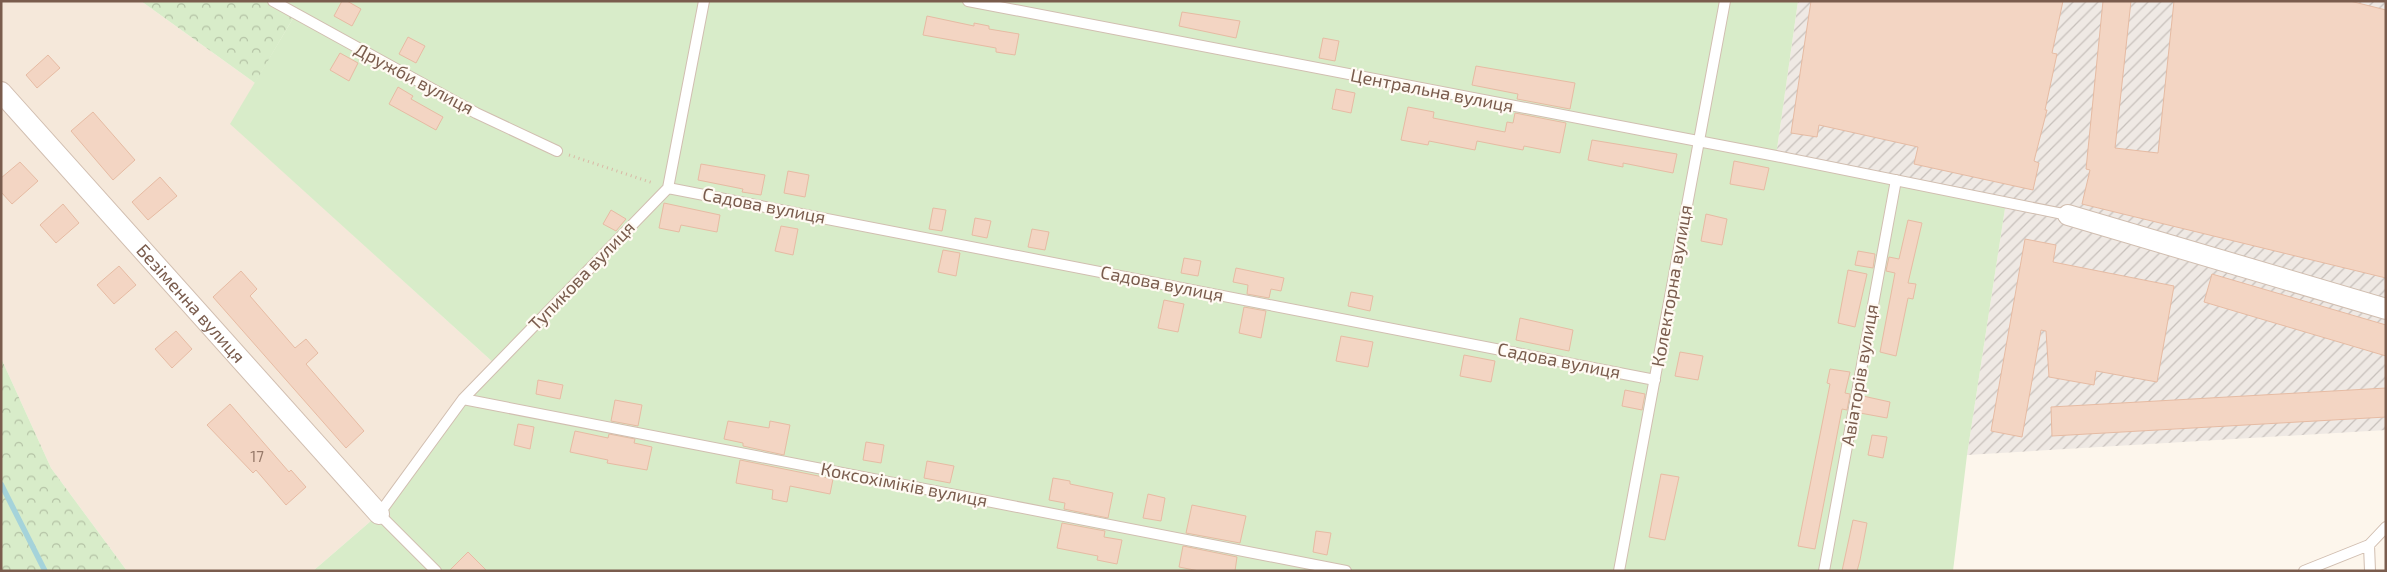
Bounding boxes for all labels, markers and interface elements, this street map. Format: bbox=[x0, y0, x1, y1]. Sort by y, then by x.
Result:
street label: Дружби вулиця bbox=[351, 38, 478, 119]
street label: Центральна вулиця bbox=[1349, 63, 1516, 117]
street label: Садова вулиця bbox=[701, 182, 828, 228]
street label: Колекторна вулиця bbox=[1646, 203, 1696, 369]
street label: Тупикова вулиця bbox=[524, 216, 639, 335]
street label: Безіменна вулиця bbox=[132, 239, 250, 367]
street label: Садова вулиця bbox=[1099, 260, 1226, 306]
street label: Авіаторів вулиця bbox=[1836, 302, 1882, 447]
street label: Садова вулиця bbox=[1496, 337, 1623, 383]
house number: 17 bbox=[250, 447, 264, 465]
street label: Коксохіміків вулиця bbox=[819, 457, 989, 511]

